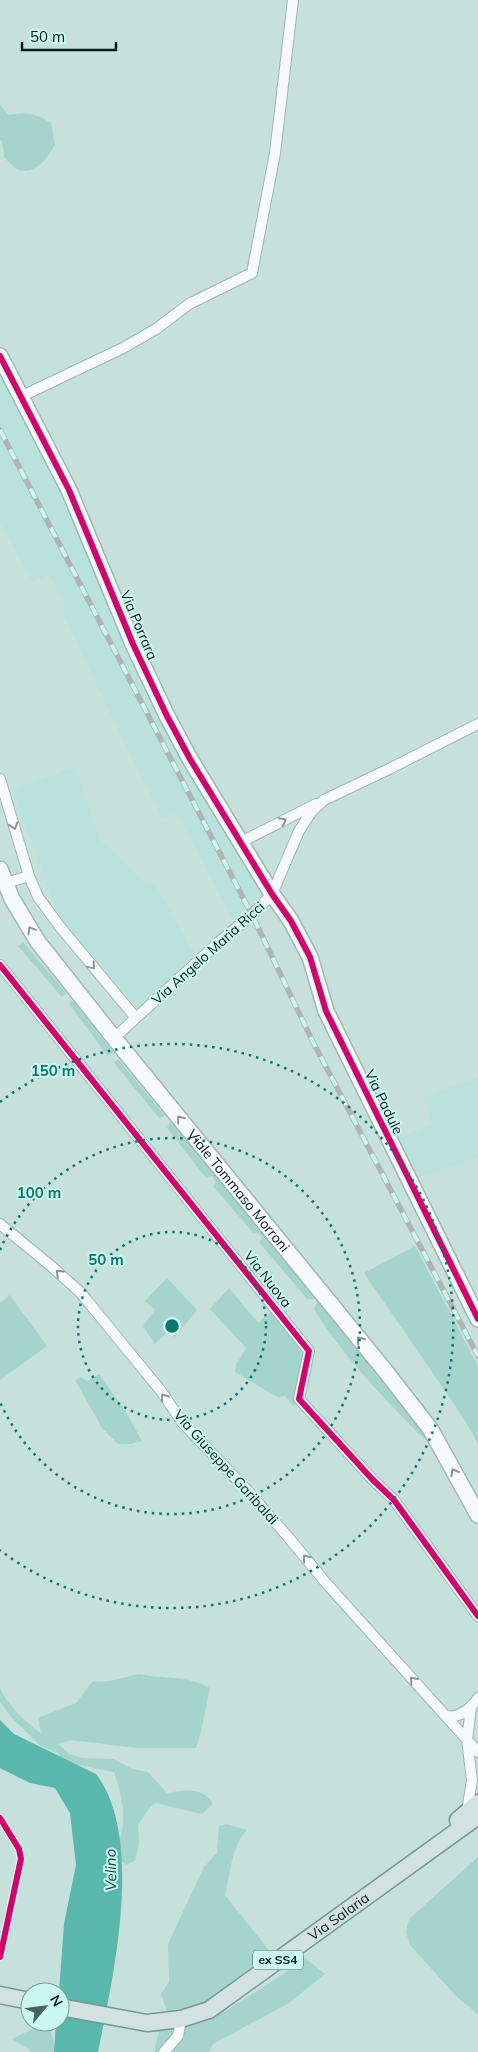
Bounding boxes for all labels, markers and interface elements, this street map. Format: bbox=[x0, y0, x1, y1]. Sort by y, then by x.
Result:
scale bar bbox=[22, 20, 116, 52]
text: 50 m bbox=[30, 27, 65, 46]
street label: Via Porrara bbox=[116, 587, 162, 663]
one-way arrow bbox=[277, 817, 286, 827]
one-way arrow bbox=[9, 822, 19, 830]
street label: Via Angelo Maria Ricci bbox=[148, 898, 268, 1008]
one-way arrow bbox=[27, 927, 37, 936]
one-way arrow bbox=[87, 960, 95, 969]
text: 150 m bbox=[31, 1061, 75, 1080]
street label: Via Padule bbox=[361, 1067, 407, 1137]
one-way arrow bbox=[177, 1116, 186, 1125]
street label: Viale Tommaso Morroni bbox=[183, 1126, 294, 1256]
text: 100 m bbox=[17, 1183, 61, 1202]
street label: Via Nuova bbox=[240, 1247, 296, 1311]
text: 50 m bbox=[88, 1250, 124, 1269]
one-way arrow bbox=[56, 1270, 65, 1279]
centre of rings bbox=[163, 1317, 181, 1335]
one-way arrow bbox=[358, 1337, 366, 1346]
one-way arrow bbox=[161, 1393, 171, 1402]
street label: Via Giuseppe Garibaldi bbox=[170, 1406, 282, 1528]
one-way arrow bbox=[451, 1468, 461, 1477]
one-way arrow bbox=[303, 1555, 311, 1564]
one-way arrow bbox=[410, 1676, 419, 1685]
water label: Velino bbox=[101, 1848, 120, 1891]
street label: Via Salaria bbox=[305, 1888, 373, 1945]
road number: ex SS4 bbox=[253, 1950, 303, 1970]
north arrow bbox=[20, 1982, 70, 2032]
text: N bbox=[46, 1992, 67, 2010]

